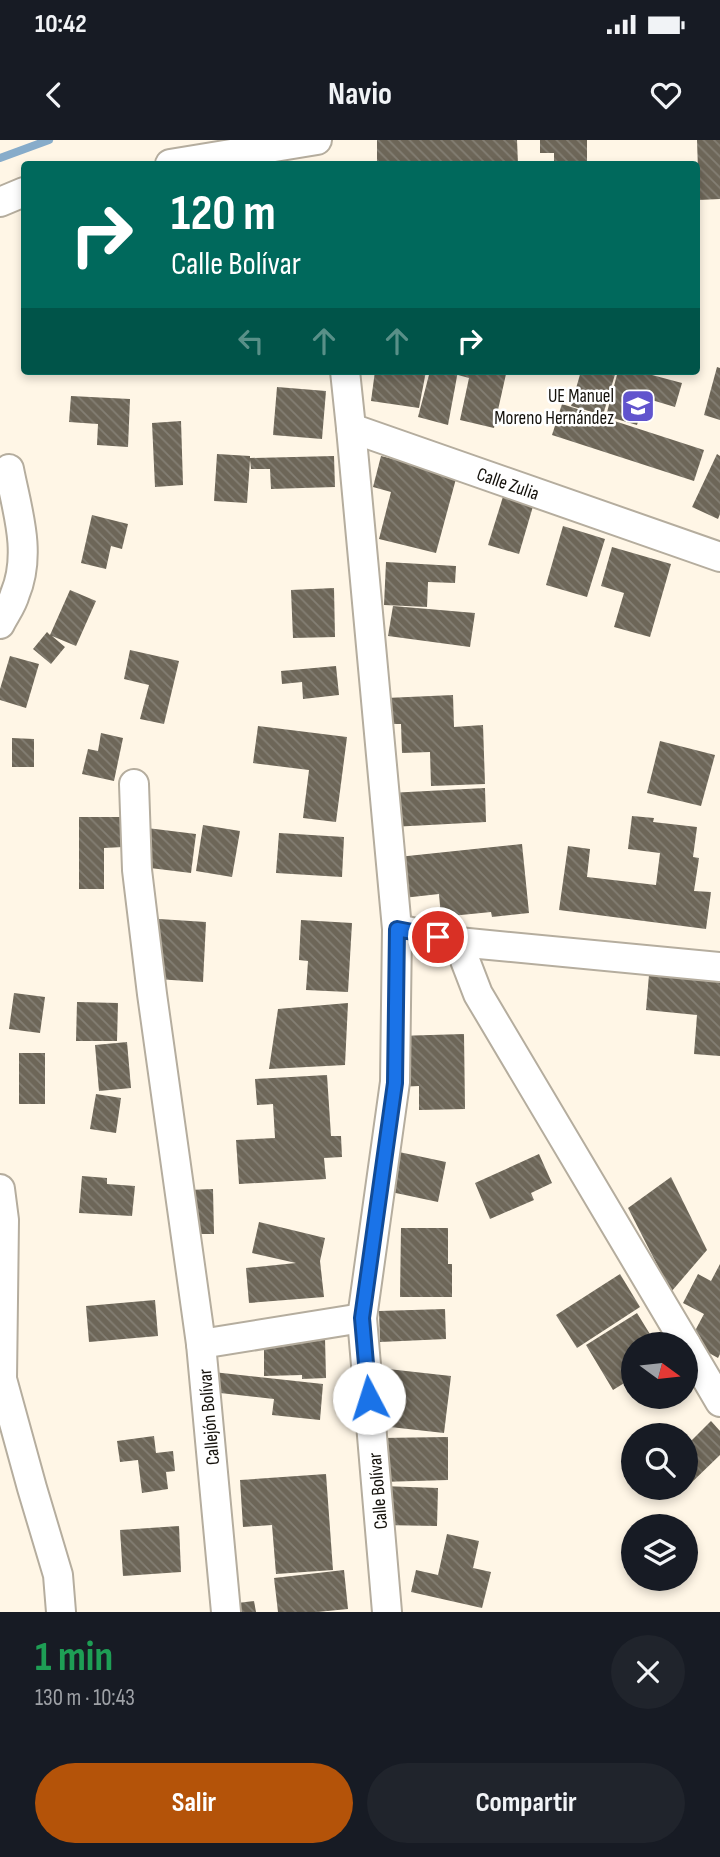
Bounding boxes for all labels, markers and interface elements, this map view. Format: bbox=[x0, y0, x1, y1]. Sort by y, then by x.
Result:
text: 10:42 bbox=[35, 9, 87, 40]
text: Navio bbox=[328, 75, 392, 114]
icon: back bbox=[35, 76, 73, 114]
icon: heart bbox=[647, 76, 685, 114]
text: 120 m bbox=[171, 185, 276, 244]
icon: right bbox=[56, 189, 147, 280]
text: Calle Bolívar bbox=[171, 245, 301, 284]
icon: left bbox=[232, 322, 270, 360]
icon: ahead bbox=[305, 322, 343, 360]
icon: ahead bbox=[378, 322, 416, 360]
icon: right bbox=[451, 322, 489, 360]
place label: UE Manuel Moreno Hernández bbox=[494, 385, 614, 430]
school or university icon: UE Manuel Moreno Hernández bbox=[619, 387, 657, 425]
street label: Calle Zulia bbox=[474, 463, 542, 506]
pin bbox=[408, 907, 468, 967]
icon: arrive bbox=[419, 918, 457, 956]
north arrow bbox=[621, 1332, 698, 1409]
map controls bbox=[621, 1332, 698, 1591]
position arrow bbox=[332, 1361, 406, 1435]
street label: Callejón Bolívar bbox=[194, 1367, 225, 1466]
button: search bbox=[621, 1423, 698, 1500]
street label: Calle Bolívar bbox=[364, 1451, 393, 1530]
button: layers bbox=[621, 1514, 698, 1591]
text: 1 min bbox=[35, 1632, 113, 1683]
button: close bbox=[611, 1635, 685, 1709]
text: 130 m · 10:43 bbox=[35, 1684, 135, 1712]
button: Salir bbox=[35, 1763, 353, 1843]
button: Compartir bbox=[367, 1763, 685, 1843]

